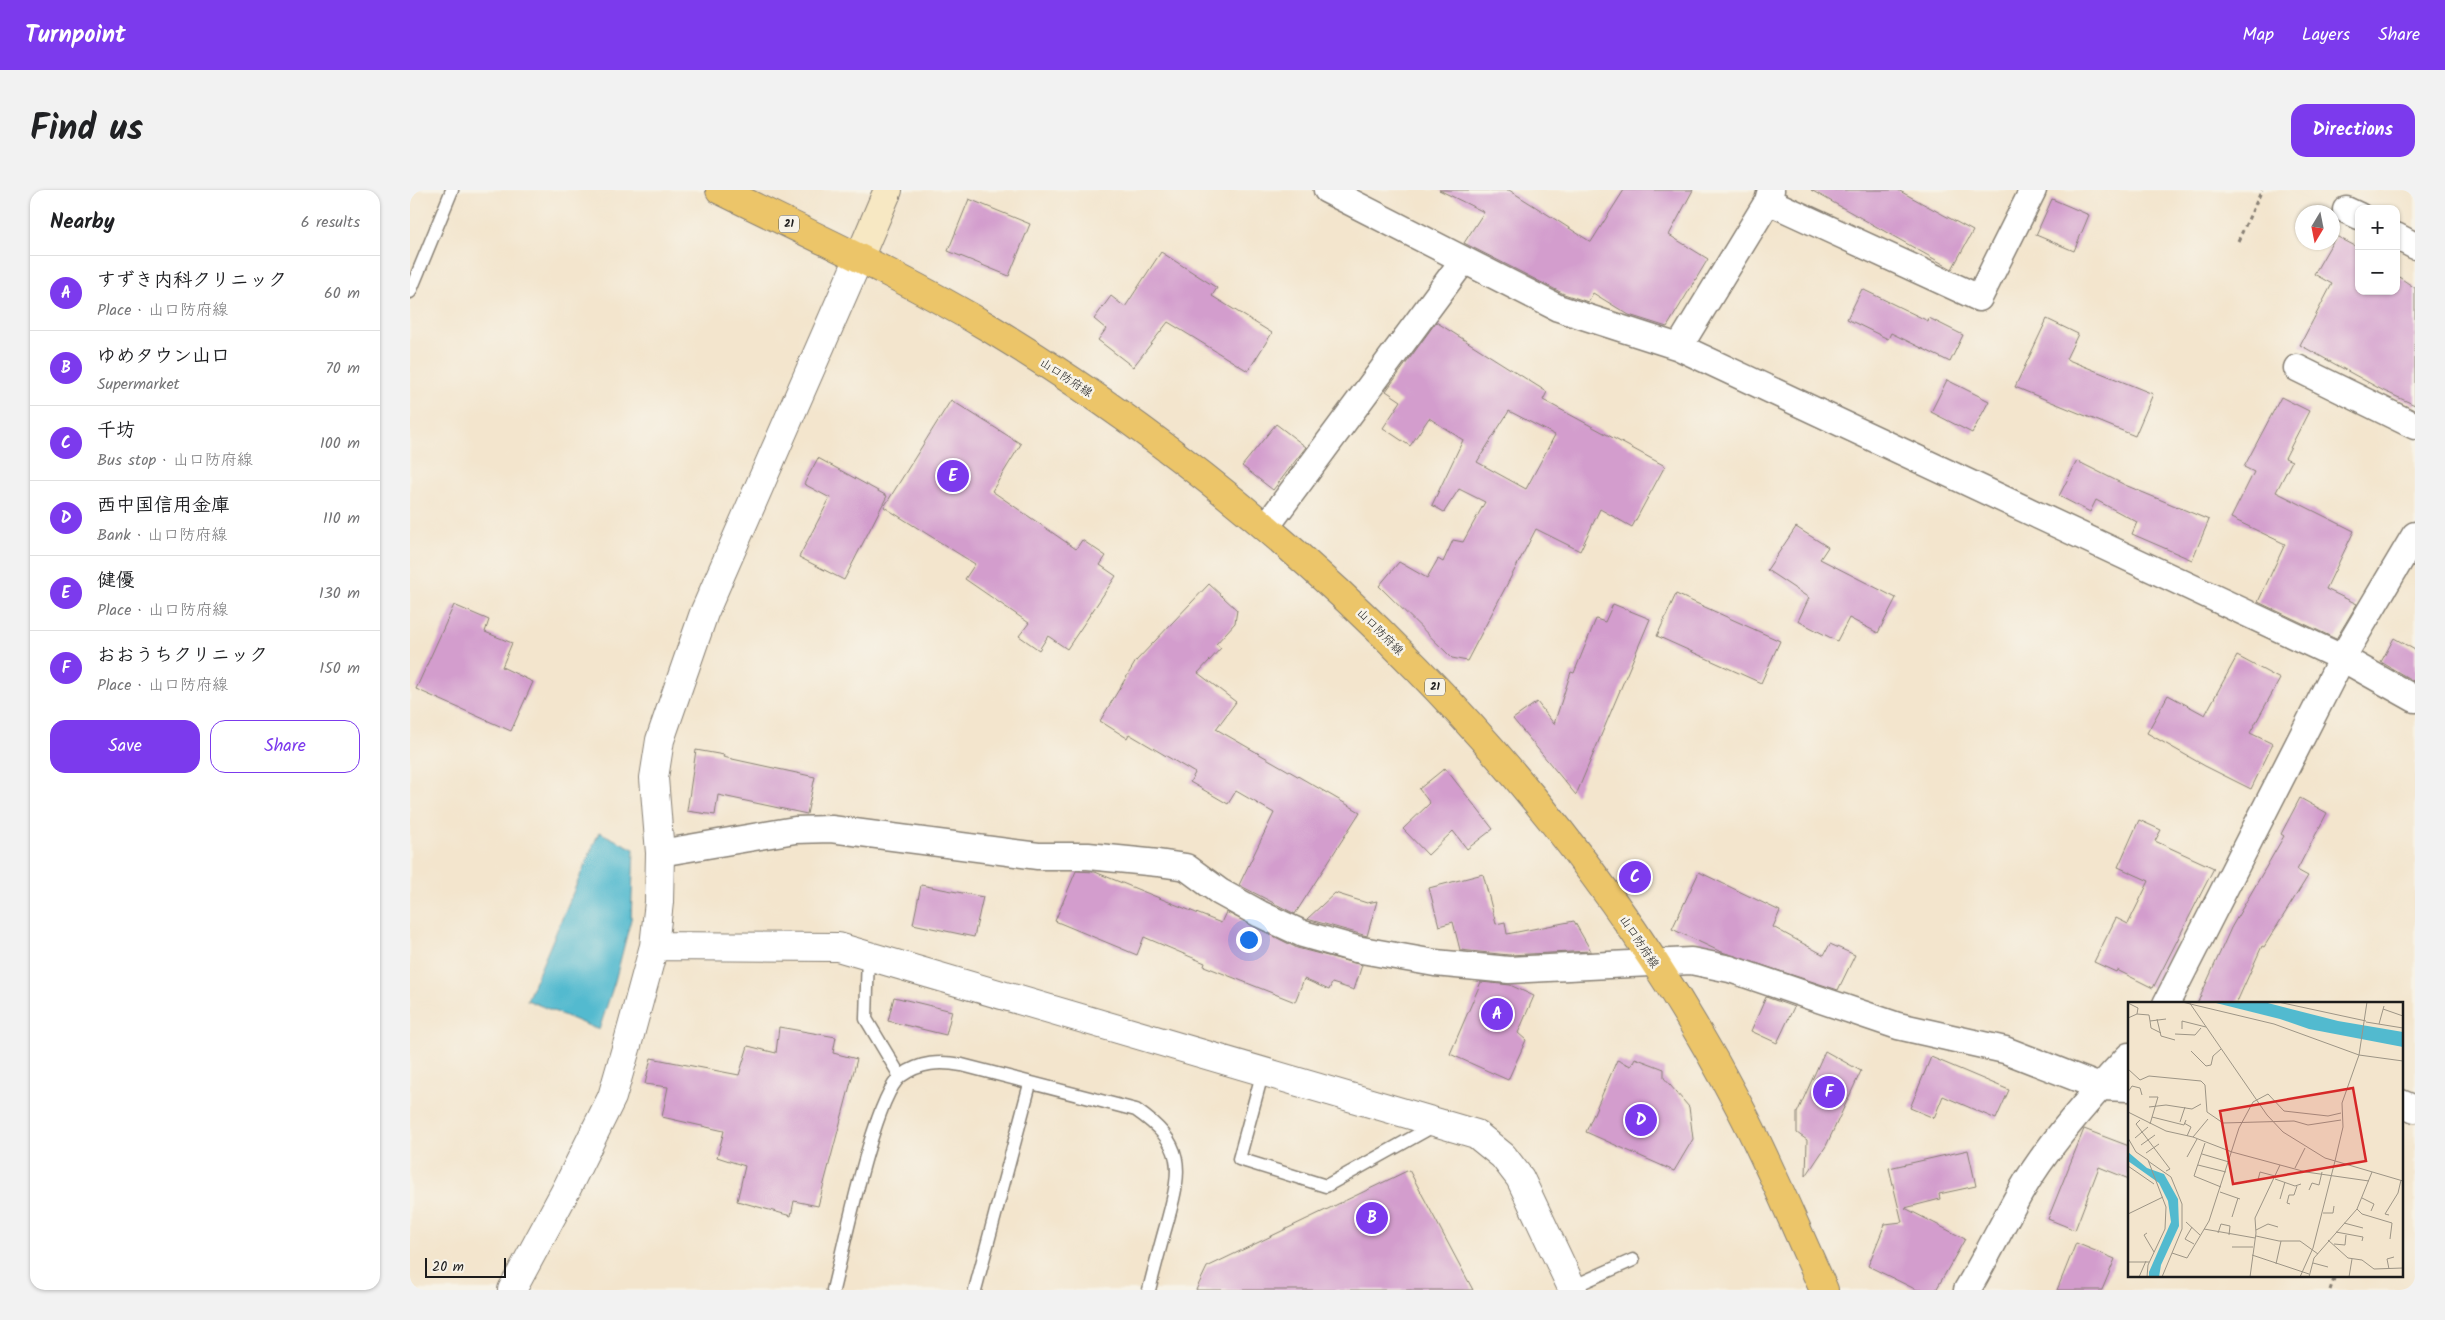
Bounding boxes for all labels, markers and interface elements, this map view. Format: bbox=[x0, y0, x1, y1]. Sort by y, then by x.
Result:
text: Turnpoint bbox=[25, 16, 126, 55]
text: Map bbox=[2243, 21, 2274, 50]
text: Layers bbox=[2302, 21, 2350, 50]
text: Share bbox=[2378, 21, 2420, 50]
text: Find us bbox=[30, 102, 143, 158]
button: Directions bbox=[2291, 104, 2415, 157]
north arrow bbox=[2295, 205, 2340, 250]
map controls bbox=[2355, 205, 2400, 295]
button: + bbox=[2355, 205, 2400, 250]
text: Nearby bbox=[50, 206, 115, 239]
text: 6 results bbox=[301, 210, 360, 235]
road number: 21 bbox=[779, 216, 799, 232]
button: − bbox=[2355, 250, 2400, 295]
text: すずき内科クリニック bbox=[97, 266, 287, 296]
text: A bbox=[61, 281, 71, 306]
text: 60 m bbox=[324, 281, 360, 306]
text: Place · 山口防府線 bbox=[97, 298, 228, 323]
text: ゆめタウン山口 bbox=[97, 342, 230, 372]
street label: 山口防府線 bbox=[1036, 354, 1096, 402]
text: B bbox=[61, 356, 71, 381]
text: 70 m bbox=[325, 356, 360, 381]
text: Supermarket bbox=[97, 372, 180, 397]
text: 千坊 bbox=[97, 416, 135, 446]
text: C bbox=[61, 431, 71, 456]
text: 100 m bbox=[320, 431, 360, 456]
text: Bus stop · 山口防府線 bbox=[97, 448, 253, 473]
pin: E bbox=[937, 457, 969, 495]
text: 西中国信用金庫 bbox=[97, 491, 230, 521]
text: D bbox=[61, 506, 71, 531]
text: 110 m bbox=[323, 506, 360, 531]
text: Bank · 山口防府線 bbox=[97, 523, 227, 548]
text: 健優 bbox=[97, 566, 135, 596]
text: E bbox=[62, 581, 70, 606]
text: 130 m bbox=[319, 581, 360, 606]
text: Place · 山口防府線 bbox=[97, 598, 228, 623]
street label: 山口防府線 bbox=[1352, 604, 1408, 660]
text: おおうちクリニック bbox=[97, 641, 268, 671]
text: F bbox=[62, 656, 70, 681]
text: 150 m bbox=[319, 656, 360, 681]
text: Place · 山口防府線 bbox=[97, 673, 228, 698]
road number: 21 bbox=[1425, 678, 1445, 696]
button: Save bbox=[50, 720, 200, 773]
button: Share bbox=[210, 720, 360, 773]
pin: C bbox=[1619, 858, 1651, 896]
street label: 山口防府線 bbox=[1614, 912, 1664, 972]
your location bbox=[1236, 927, 1262, 953]
pin: A bbox=[1481, 995, 1513, 1033]
inset map bbox=[2128, 1002, 2402, 1278]
pin: F bbox=[1813, 1073, 1845, 1111]
pin: D bbox=[1625, 1101, 1657, 1139]
pin: B bbox=[1356, 1199, 1388, 1237]
scale bar bbox=[425, 1255, 506, 1278]
text: 20 m bbox=[432, 1256, 464, 1278]

